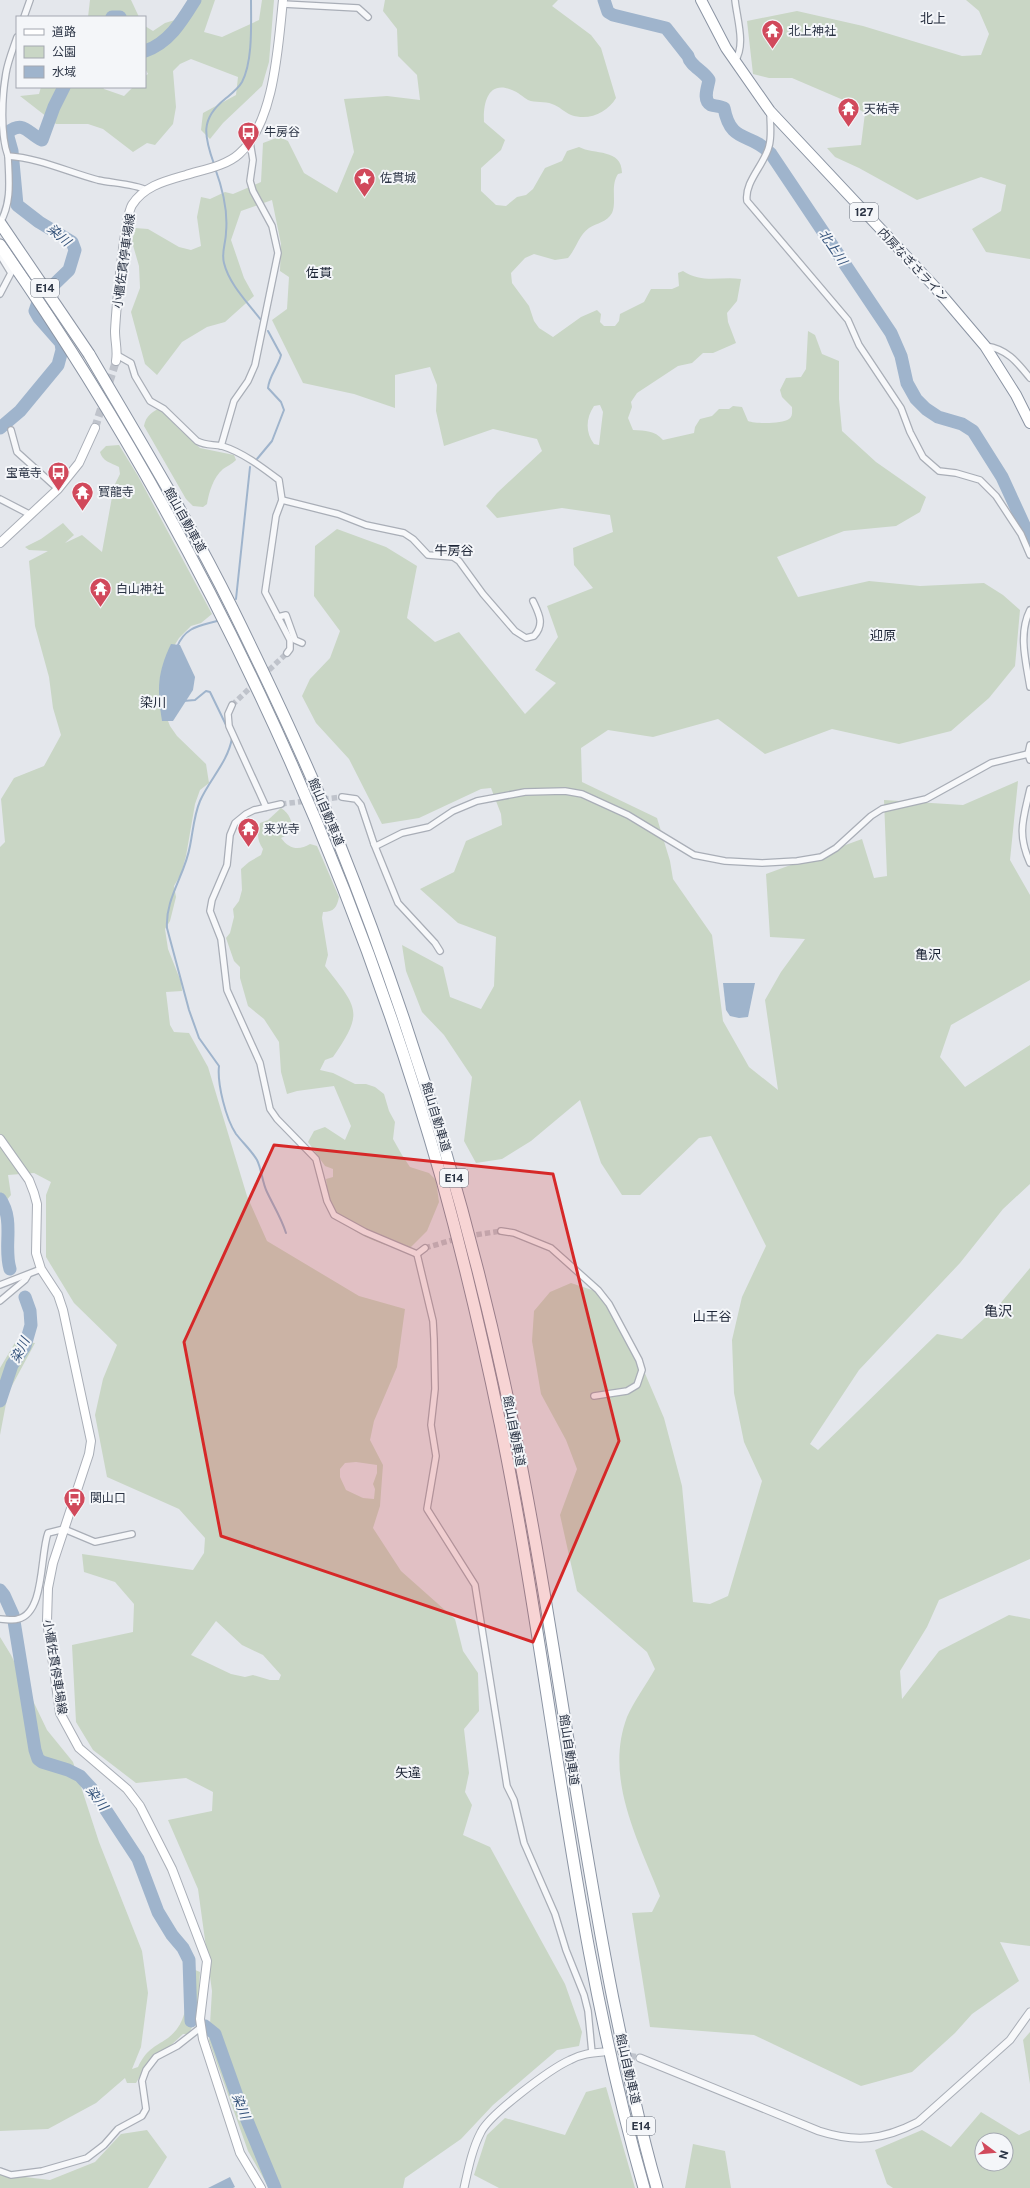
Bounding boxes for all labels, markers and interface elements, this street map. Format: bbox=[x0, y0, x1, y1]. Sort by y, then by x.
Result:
district label: 北上 bbox=[920, 11, 946, 26]
legend bbox=[16, 16, 146, 88]
temple icon: 北上神社 bbox=[759, 18, 785, 51]
place label: 北上神社 bbox=[788, 24, 836, 38]
text: 道路 bbox=[52, 25, 76, 39]
text: 公園 bbox=[52, 45, 76, 59]
text: 水域 bbox=[52, 65, 76, 79]
temple icon: 天祐寺 bbox=[836, 96, 862, 129]
place label: 天祐寺 bbox=[864, 102, 900, 116]
bus stop icon: 牛房谷 bbox=[235, 119, 261, 152]
place label: 牛房谷 bbox=[264, 125, 300, 139]
place icon: 佐貫城 bbox=[351, 165, 377, 198]
place label: 佐貫城 bbox=[380, 171, 416, 185]
road number: 127 bbox=[850, 203, 878, 221]
street label: 小櫃佐貫停車場線 bbox=[110, 212, 138, 310]
water label: 染川 bbox=[44, 221, 75, 250]
street label: 内房なぎさライン bbox=[875, 225, 951, 305]
water label: 北上川 bbox=[816, 227, 851, 269]
district label: 佐貫 bbox=[306, 265, 332, 280]
road number: E14 bbox=[31, 279, 59, 297]
bus stop icon: 宝竜寺 bbox=[45, 460, 71, 493]
place label: 宝竜寺 bbox=[6, 466, 42, 480]
temple icon: 寳龍寺 bbox=[70, 479, 96, 512]
place label: 寳龍寺 bbox=[98, 485, 134, 499]
street label: 館山自動車道 bbox=[161, 485, 209, 555]
district label: 牛房谷 bbox=[434, 543, 474, 558]
temple icon: 白山神社 bbox=[88, 576, 114, 609]
place label: 白山神社 bbox=[116, 582, 164, 596]
district label: 迎原 bbox=[870, 628, 896, 643]
district label: 染川 bbox=[140, 695, 166, 710]
street label: 館山自動車道 bbox=[305, 776, 347, 848]
temple icon: 来光寺 bbox=[236, 816, 262, 849]
place label: 来光寺 bbox=[264, 822, 300, 836]
district label: 亀沢 bbox=[915, 947, 941, 962]
street label: 館山自動車道 bbox=[419, 1081, 453, 1153]
road number: E14 bbox=[440, 1169, 468, 1187]
district label: 亀沢 bbox=[984, 1303, 1012, 1319]
district label: 山王谷 bbox=[692, 1309, 732, 1324]
water label: 染川 bbox=[8, 1333, 33, 1365]
street label: 館山自動車道 bbox=[500, 1394, 528, 1468]
bus stop icon: 関山口 bbox=[61, 1485, 87, 1518]
place label: 関山口 bbox=[90, 1491, 126, 1505]
street label: 小櫃佐貫停車場線 bbox=[41, 1618, 69, 1716]
street label: 館山自動車道 bbox=[556, 1713, 582, 1787]
district label: 矢違 bbox=[395, 1765, 421, 1780]
water label: 染川 bbox=[83, 1783, 112, 1814]
street label: 館山自動車道 bbox=[613, 2032, 643, 2106]
water label: 染川 bbox=[229, 2091, 254, 2123]
road number: E14 bbox=[627, 2117, 655, 2135]
north arrow bbox=[974, 2132, 1014, 2172]
text: N bbox=[997, 2149, 1011, 2161]

